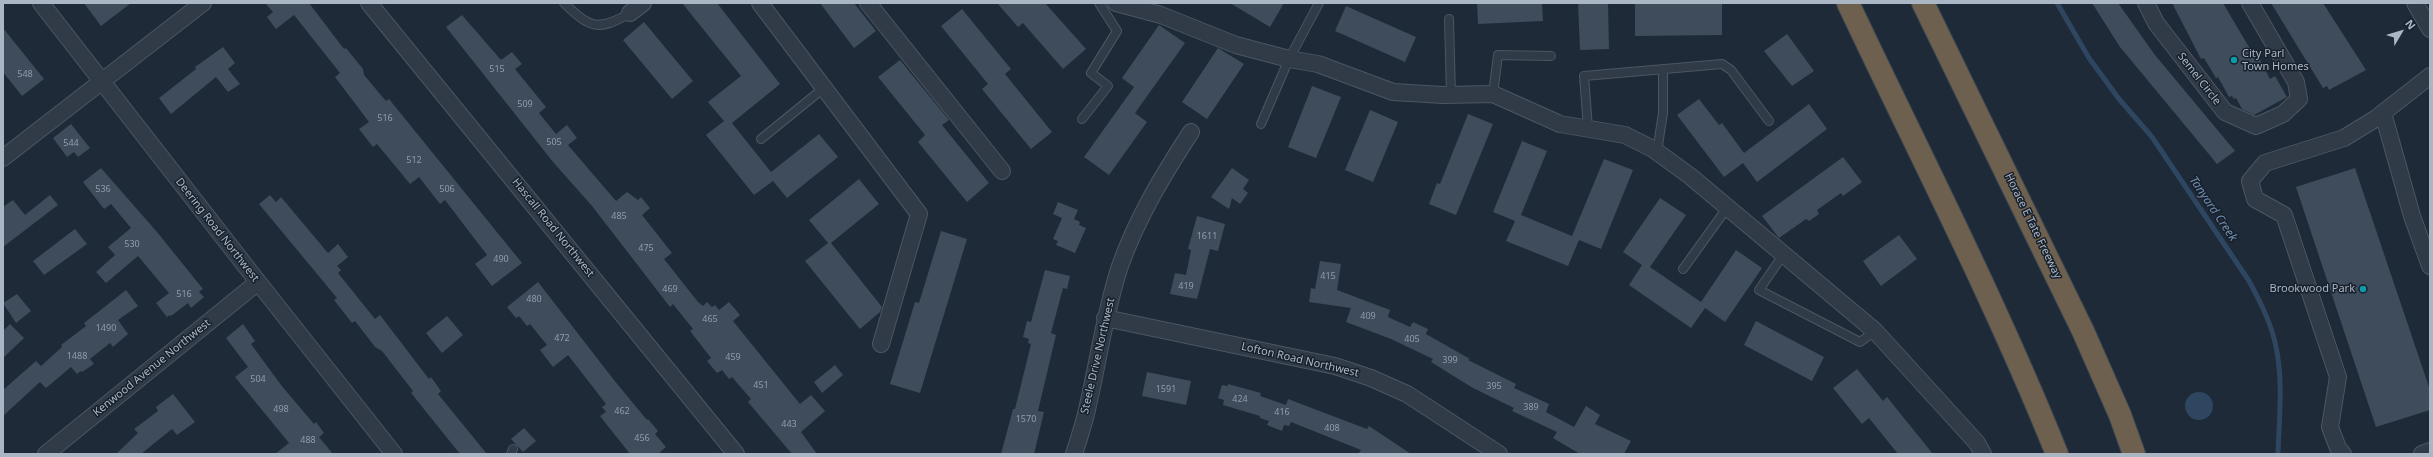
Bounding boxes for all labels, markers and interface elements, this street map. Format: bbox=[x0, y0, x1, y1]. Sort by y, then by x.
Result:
north arrow bbox=[2381, 12, 2421, 52]
text: N bbox=[2402, 16, 2420, 32]
place label: City Parl Town Homes bbox=[2242, 47, 2309, 73]
street label: Semel Circle bbox=[2174, 50, 2224, 108]
marker: City Parl Town Homes bbox=[2229, 55, 2239, 65]
house number: 515 bbox=[489, 64, 505, 74]
house number: 548 bbox=[17, 69, 33, 79]
house number: 509 bbox=[517, 99, 533, 109]
house number: 516 bbox=[377, 113, 393, 123]
house number: 505 bbox=[546, 137, 562, 147]
house number: 544 bbox=[63, 138, 79, 148]
house number: 512 bbox=[406, 155, 422, 165]
street label: Horace E Tate Freeway bbox=[2002, 171, 2064, 281]
water label: Tanyard Creek bbox=[2186, 174, 2240, 244]
street label: Deering Road Northwest bbox=[172, 176, 262, 284]
street label: Hascall Road Northwest bbox=[509, 176, 597, 280]
house number: 536 bbox=[95, 184, 111, 194]
house number: 506 bbox=[439, 184, 455, 194]
house number: 485 bbox=[611, 211, 627, 221]
house number: 1611 bbox=[1197, 231, 1217, 241]
house number: 530 bbox=[124, 239, 140, 249]
house number: 475 bbox=[638, 243, 654, 253]
house number: 490 bbox=[493, 254, 509, 264]
house number: 415 bbox=[1320, 271, 1336, 281]
house number: 419 bbox=[1178, 281, 1194, 291]
place label: Brookwood Park bbox=[2270, 282, 2355, 296]
house number: 469 bbox=[662, 284, 678, 294]
marker: Brookwood Park bbox=[2358, 284, 2368, 294]
house number: 516 bbox=[176, 289, 192, 299]
house number: 480 bbox=[526, 294, 542, 304]
street label: Steele Drive Northwest bbox=[1078, 297, 1118, 415]
house number: 409 bbox=[1360, 311, 1376, 321]
house number: 465 bbox=[702, 314, 718, 324]
street label: Kenwood Avenue Northwest bbox=[91, 317, 213, 419]
house number: 1490 bbox=[96, 323, 116, 333]
house number: 472 bbox=[554, 333, 570, 343]
house number: 405 bbox=[1404, 334, 1420, 344]
street label: Lofton Road Northwest bbox=[1240, 340, 1360, 380]
house number: 1488 bbox=[67, 351, 87, 361]
house number: 459 bbox=[725, 352, 741, 362]
house number: 399 bbox=[1442, 355, 1458, 365]
house number: 504 bbox=[250, 374, 266, 384]
house number: 451 bbox=[753, 380, 769, 390]
house number: 395 bbox=[1486, 381, 1502, 391]
house number: 1591 bbox=[1156, 384, 1176, 394]
house number: 424 bbox=[1232, 394, 1248, 404]
house number: 389 bbox=[1523, 402, 1539, 412]
house number: 498 bbox=[273, 404, 289, 414]
house number: 462 bbox=[614, 406, 630, 416]
house number: 416 bbox=[1274, 407, 1290, 417]
house number: 1570 bbox=[1016, 414, 1036, 424]
house number: 443 bbox=[781, 419, 797, 429]
house number: 408 bbox=[1324, 423, 1340, 433]
house number: 456 bbox=[634, 433, 650, 443]
house number: 488 bbox=[300, 435, 316, 445]

